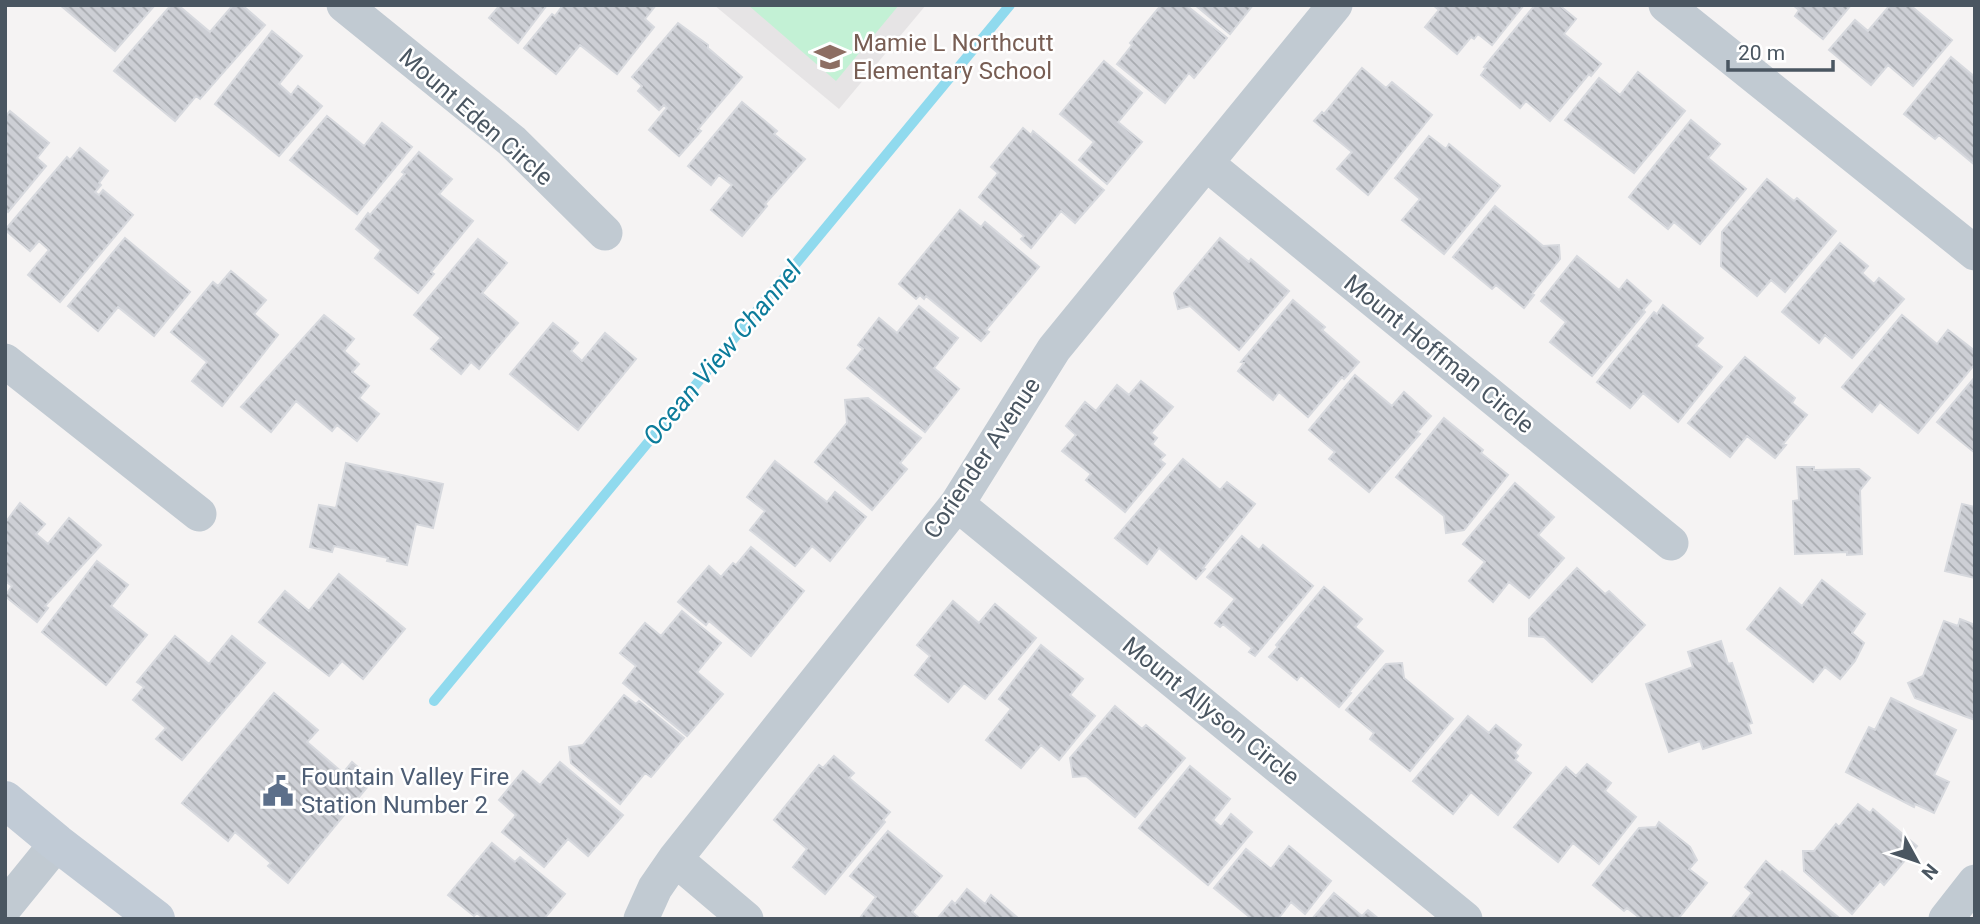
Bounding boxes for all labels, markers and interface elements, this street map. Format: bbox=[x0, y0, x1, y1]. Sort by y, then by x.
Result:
scale bar bbox=[1728, 28, 1833, 72]
place label: Mamie L Northcutt Elementary School bbox=[853, 29, 1054, 85]
school or university icon: Mamie L Northcutt Elementary School bbox=[813, 40, 847, 74]
text: 20 m bbox=[1738, 41, 1785, 65]
street label: Mount Eden Circle bbox=[393, 43, 559, 191]
water label: Ocean View Channel bbox=[637, 255, 808, 451]
street label: Mount Hoffman Circle bbox=[1338, 269, 1540, 439]
street label: Coriender Avenue bbox=[918, 372, 1046, 544]
street label: Mount Allyson Circle bbox=[1117, 631, 1305, 791]
place label: Fountain Valley Fire Station Number 2 bbox=[301, 763, 509, 819]
public building icon: Fountain Valley Fire Station Number 2 bbox=[261, 774, 295, 808]
north arrow bbox=[1882, 826, 1952, 896]
text: N bbox=[1917, 859, 1943, 884]

